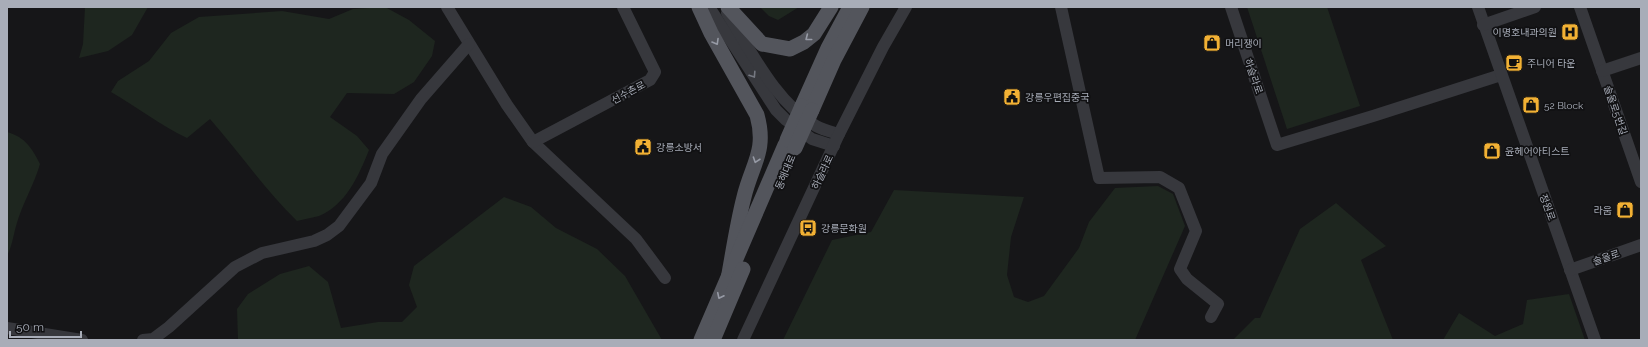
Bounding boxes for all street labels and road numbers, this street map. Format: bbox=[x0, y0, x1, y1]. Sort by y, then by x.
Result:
street label: 하슬라로 bbox=[1242, 57, 1265, 95]
street label: 선수촌로 bbox=[609, 79, 647, 106]
street label: 솔올로5번길 bbox=[1602, 84, 1629, 136]
street label: 동해대로 bbox=[773, 153, 798, 191]
street label: 하슬라로 bbox=[810, 153, 835, 191]
street label: 정원로 bbox=[1538, 192, 1557, 222]
street label: 솔올로 bbox=[1591, 248, 1621, 267]

